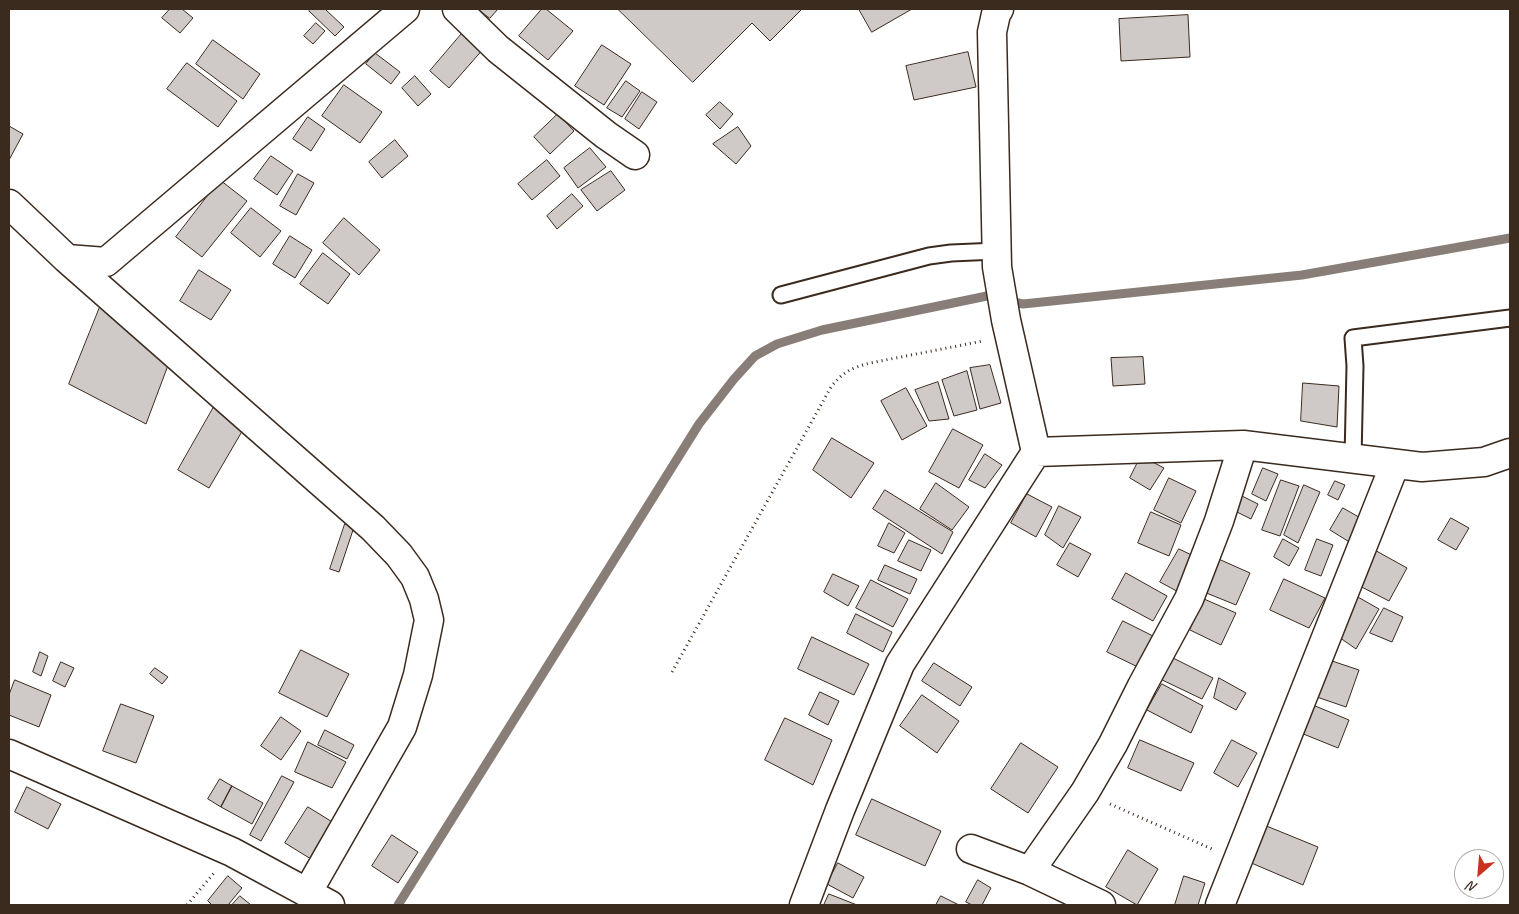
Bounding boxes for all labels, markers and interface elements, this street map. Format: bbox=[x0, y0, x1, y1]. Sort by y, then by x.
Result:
north arrow bbox=[1454, 849, 1504, 899]
text: N bbox=[1465, 877, 1480, 896]

